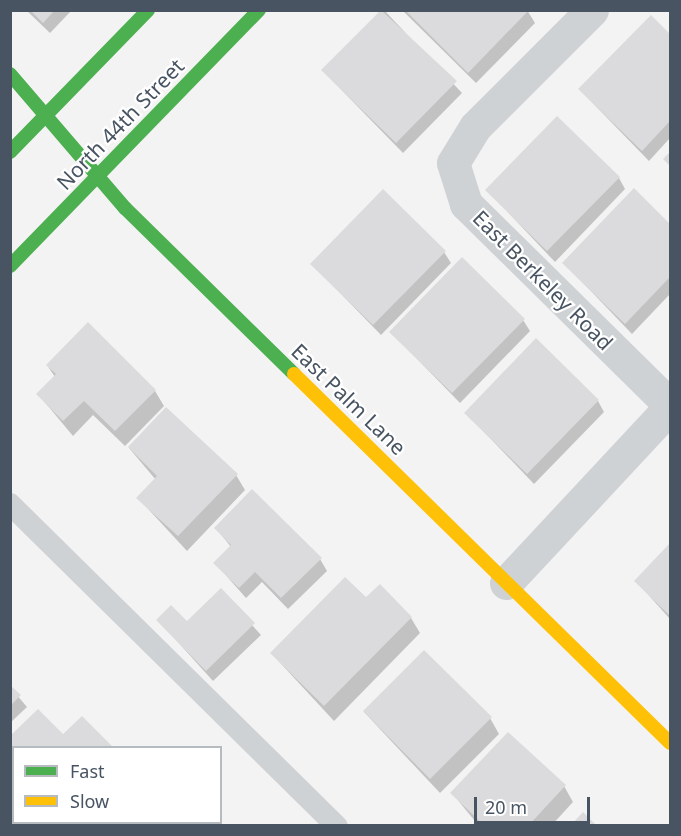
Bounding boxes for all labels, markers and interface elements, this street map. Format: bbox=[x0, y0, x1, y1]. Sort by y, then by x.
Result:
street label: North 44th Street bbox=[51, 53, 189, 195]
street label: East Berkeley Road bbox=[468, 205, 618, 355]
street label: East Palm Lane bbox=[287, 338, 411, 460]
legend bbox=[12, 746, 222, 824]
text: Fast bbox=[70, 759, 105, 783]
scale bar bbox=[477, 785, 592, 823]
text: Slow bbox=[70, 789, 109, 813]
text: 20 m bbox=[485, 795, 527, 819]

